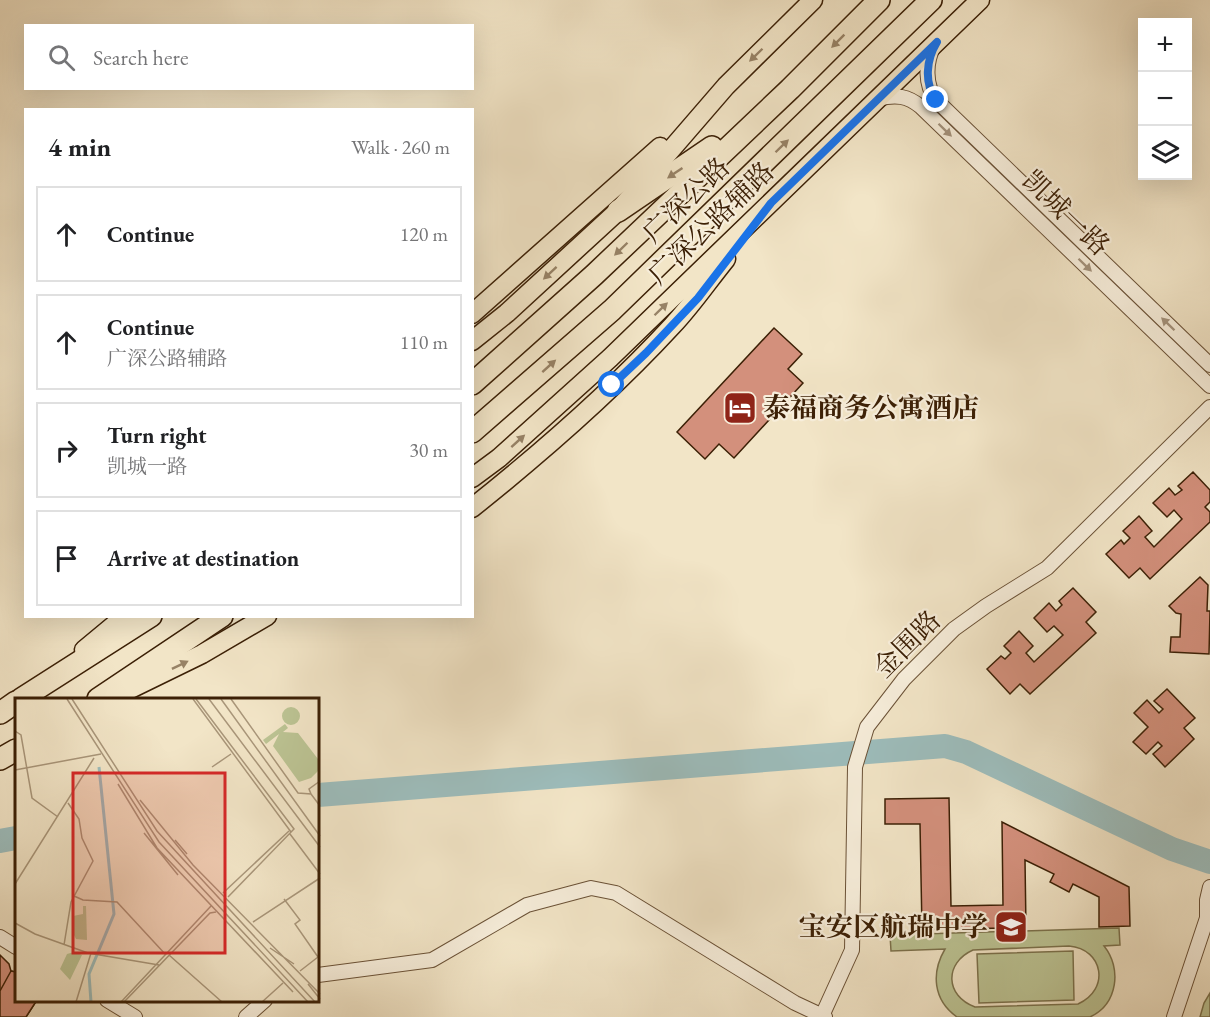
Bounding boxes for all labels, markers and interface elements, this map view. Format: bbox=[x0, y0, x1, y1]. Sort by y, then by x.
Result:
map controls bbox=[1138, 18, 1192, 180]
button: + bbox=[1138, 18, 1192, 72]
search box bbox=[24, 24, 474, 90]
one-way arrow bbox=[831, 34, 845, 48]
icon: search bbox=[45, 41, 78, 74]
text: Search here bbox=[93, 43, 188, 72]
one-way arrow bbox=[750, 48, 764, 62]
button: − bbox=[1138, 72, 1192, 126]
route end bbox=[922, 86, 948, 112]
one-way arrow bbox=[937, 123, 952, 137]
button: layers bbox=[1138, 126, 1192, 180]
text: 4 min bbox=[48, 130, 111, 164]
text: Walk · 260 m bbox=[351, 134, 450, 160]
one-way arrow bbox=[775, 139, 789, 153]
street label: 广深公路 bbox=[635, 150, 737, 250]
street label: 广深公路辅路 bbox=[640, 154, 781, 291]
street label: 凯城一路 bbox=[1015, 163, 1117, 263]
one-way arrow bbox=[667, 167, 683, 178]
icon: ahead bbox=[50, 218, 83, 251]
text: Continue bbox=[107, 220, 194, 249]
text: 120 m bbox=[400, 221, 448, 247]
one-way arrow bbox=[614, 242, 629, 256]
one-way arrow bbox=[1078, 258, 1092, 272]
one-way arrow bbox=[543, 266, 558, 280]
one-way arrow bbox=[653, 302, 668, 316]
text: Continue bbox=[107, 313, 194, 342]
one-way arrow bbox=[1160, 317, 1175, 331]
icon: ahead bbox=[50, 326, 83, 359]
text: 110 m bbox=[400, 329, 448, 355]
text: 广深公路辅路 bbox=[107, 345, 227, 371]
one-way arrow bbox=[541, 360, 556, 373]
route start bbox=[598, 371, 624, 397]
hotel icon: 泰福商务公寓酒店 bbox=[722, 390, 758, 426]
place label: 泰福商务公寓酒店 bbox=[763, 390, 979, 425]
text: Turn right bbox=[107, 421, 206, 450]
icon: right bbox=[50, 434, 83, 467]
one-way arrow bbox=[510, 434, 525, 448]
text: 30 m bbox=[409, 437, 448, 463]
text: 凯城一路 bbox=[107, 453, 187, 479]
icon: arrive bbox=[50, 542, 83, 575]
text: Arrive at destination bbox=[107, 544, 299, 573]
street label: 金围路 bbox=[866, 603, 948, 685]
one-way arrow bbox=[172, 660, 189, 669]
inset map bbox=[15, 698, 320, 1002]
place label: 宝安区航瑞中学 bbox=[799, 909, 988, 944]
school or university icon: 宝安区航瑞中学 bbox=[993, 909, 1029, 945]

